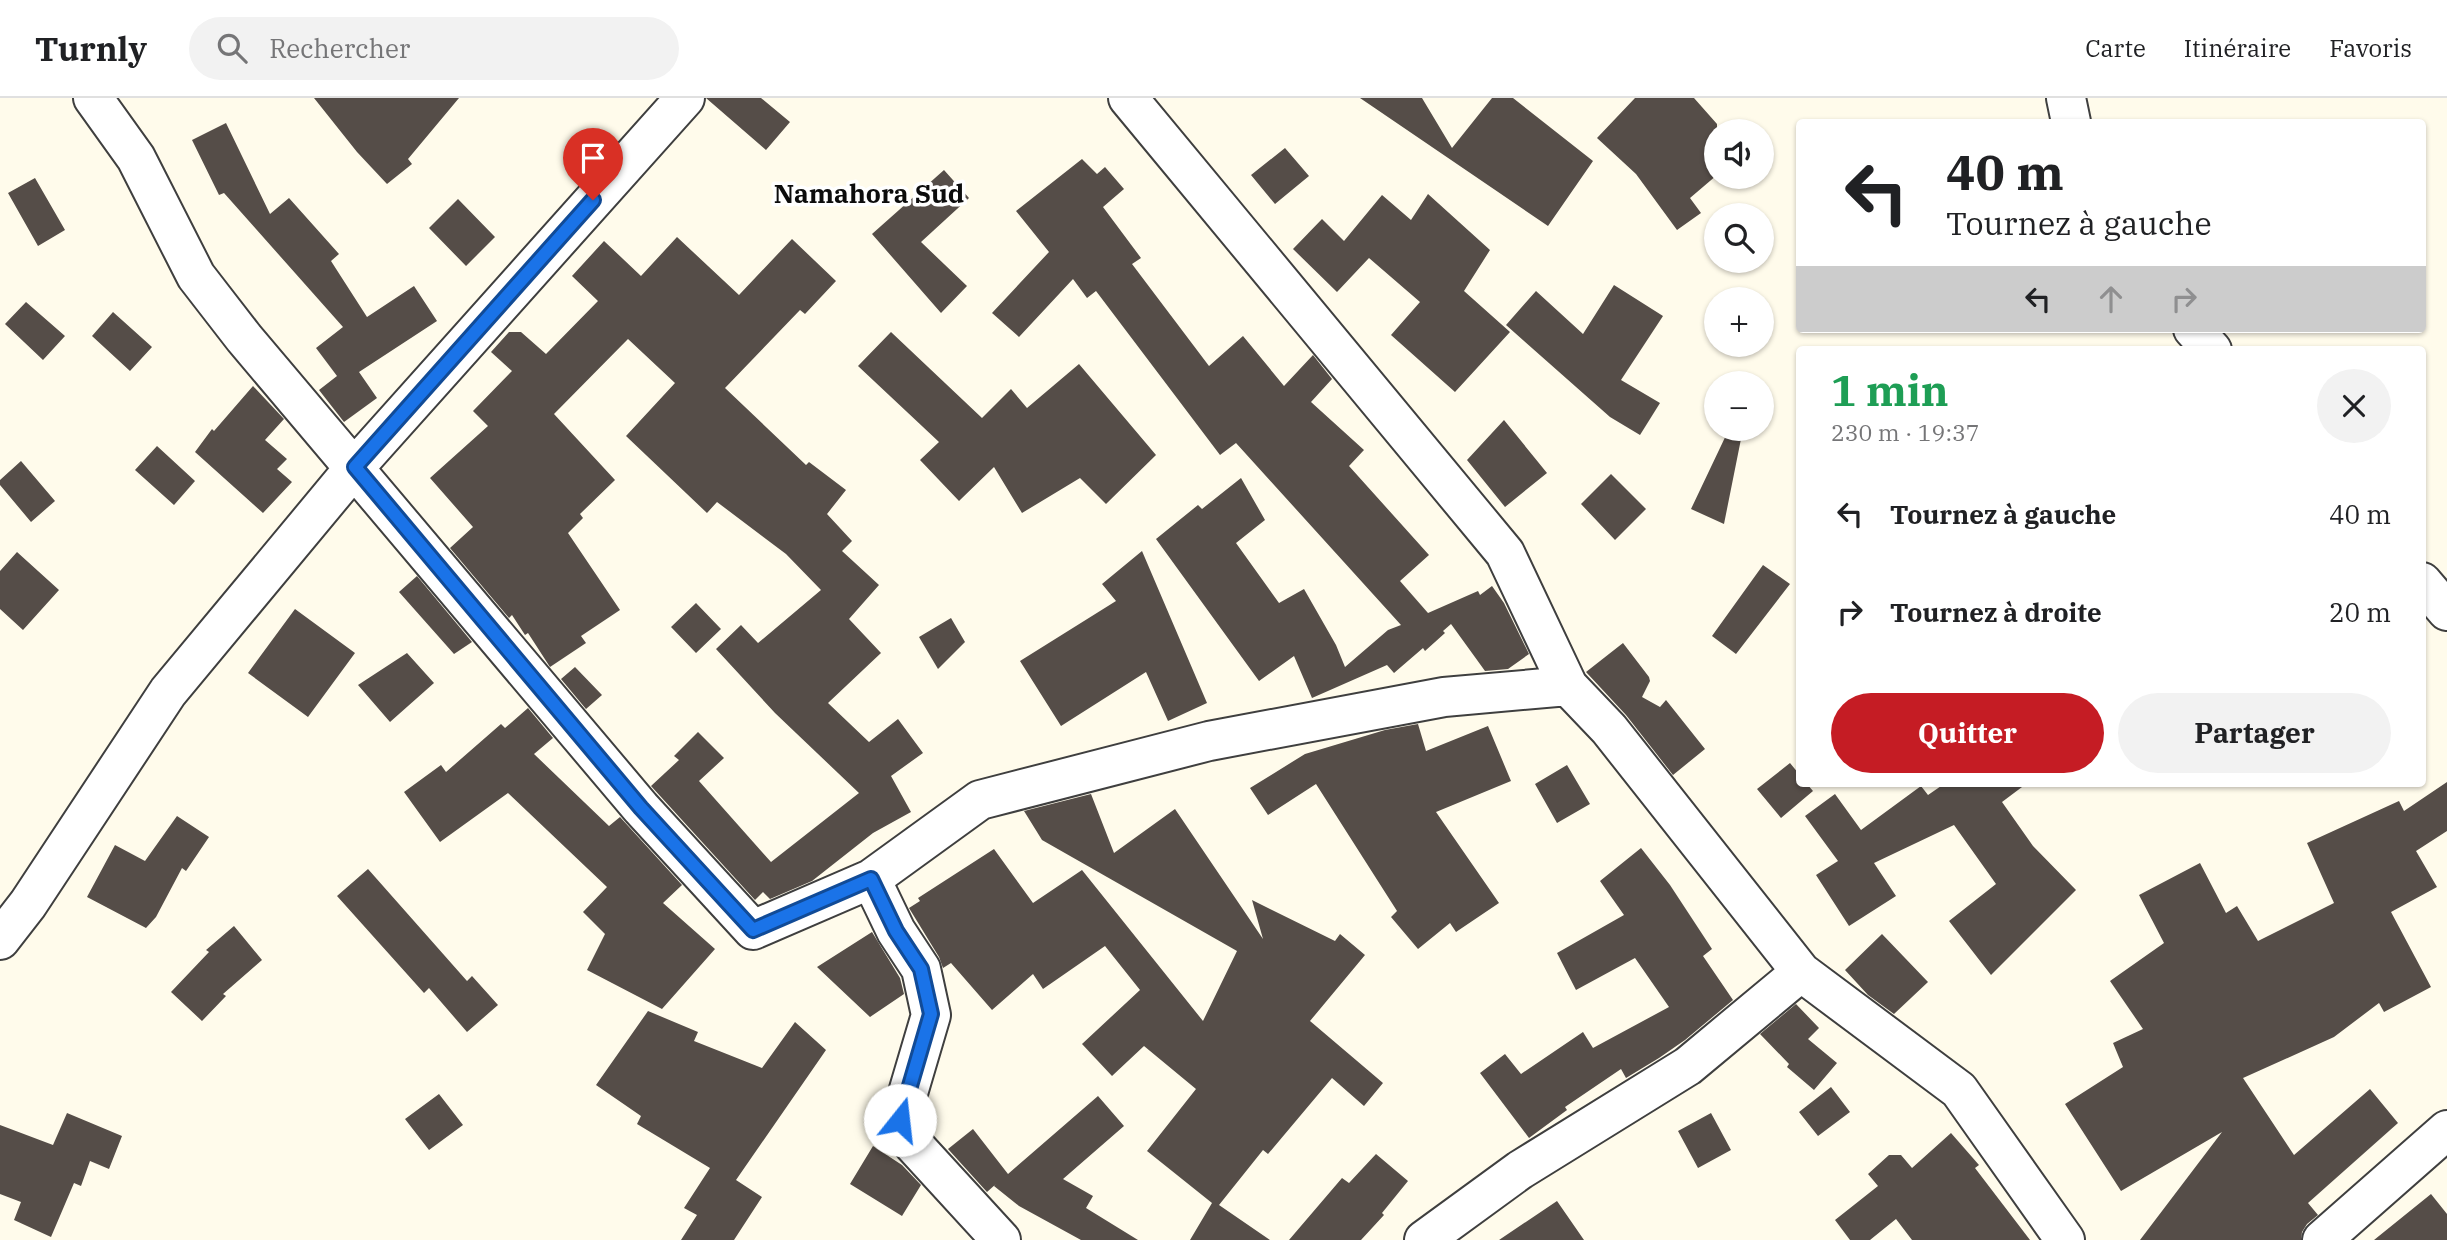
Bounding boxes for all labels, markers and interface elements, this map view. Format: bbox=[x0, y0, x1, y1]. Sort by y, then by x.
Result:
search box bbox=[189, 17, 679, 80]
text: Turnly bbox=[35, 27, 147, 70]
icon: search bbox=[213, 29, 251, 67]
text: Rechercher bbox=[269, 31, 410, 65]
text: Carte bbox=[2085, 32, 2146, 64]
text: Itinéraire bbox=[2184, 32, 2291, 64]
text: Favoris bbox=[2329, 32, 2412, 64]
map controls bbox=[1704, 119, 1774, 441]
button: sound bbox=[1704, 119, 1774, 189]
pin bbox=[563, 128, 623, 200]
icon: arrive bbox=[574, 139, 612, 177]
text: 40 m bbox=[1946, 140, 2064, 203]
icon: left bbox=[1831, 147, 1922, 238]
district label: Namahora Sud bbox=[774, 176, 964, 210]
text: Tournez à gauche bbox=[1946, 202, 2212, 244]
button: search bbox=[1704, 203, 1774, 273]
icon: left bbox=[2019, 280, 2057, 318]
icon: ahead bbox=[2092, 280, 2130, 318]
icon: right bbox=[2165, 280, 2203, 318]
button: + bbox=[1704, 287, 1774, 357]
text: 1 min bbox=[1831, 363, 1949, 418]
button: close bbox=[2317, 369, 2391, 443]
button: − bbox=[1704, 371, 1774, 441]
text: 230 m · 19:37 bbox=[1831, 417, 1980, 447]
icon: left bbox=[1831, 495, 1869, 533]
text: Tournez à gauche bbox=[1890, 497, 2116, 531]
text: 40 m bbox=[2329, 497, 2391, 531]
icon: right bbox=[1831, 593, 1869, 631]
text: Tournez à droite bbox=[1890, 595, 2102, 629]
text: 20 m bbox=[2329, 595, 2391, 629]
button: Quitter bbox=[1831, 693, 2104, 773]
button: Partager bbox=[2118, 693, 2391, 773]
position arrow bbox=[863, 1083, 937, 1157]

